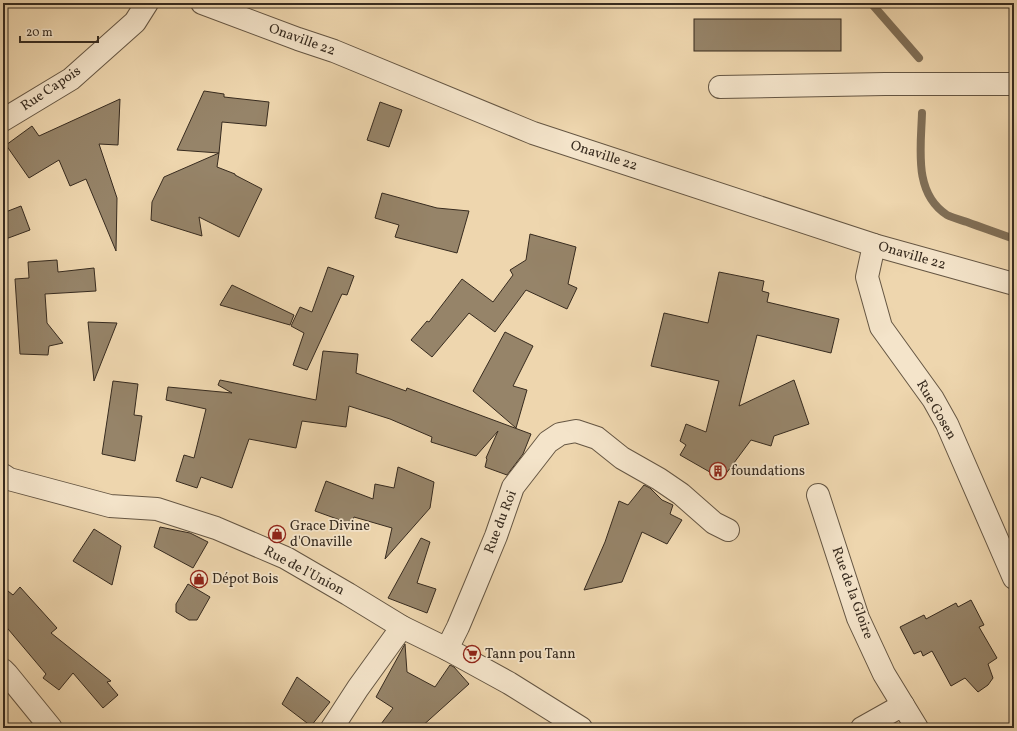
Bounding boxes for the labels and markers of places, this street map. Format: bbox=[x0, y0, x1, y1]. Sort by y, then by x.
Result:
building icon: foundations bbox=[708, 461, 728, 481]
place label: foundations bbox=[731, 462, 805, 481]
place label: Grace Divine d'Onaville bbox=[290, 517, 370, 552]
shop icon: Grace Divine d'Onaville bbox=[267, 524, 287, 544]
shop icon: Dépot Bois bbox=[189, 569, 209, 589]
place label: Dépot Bois bbox=[212, 570, 278, 589]
supermarket icon: Tann pou Tann bbox=[462, 644, 482, 664]
place label: Tann pou Tann bbox=[485, 645, 576, 664]

